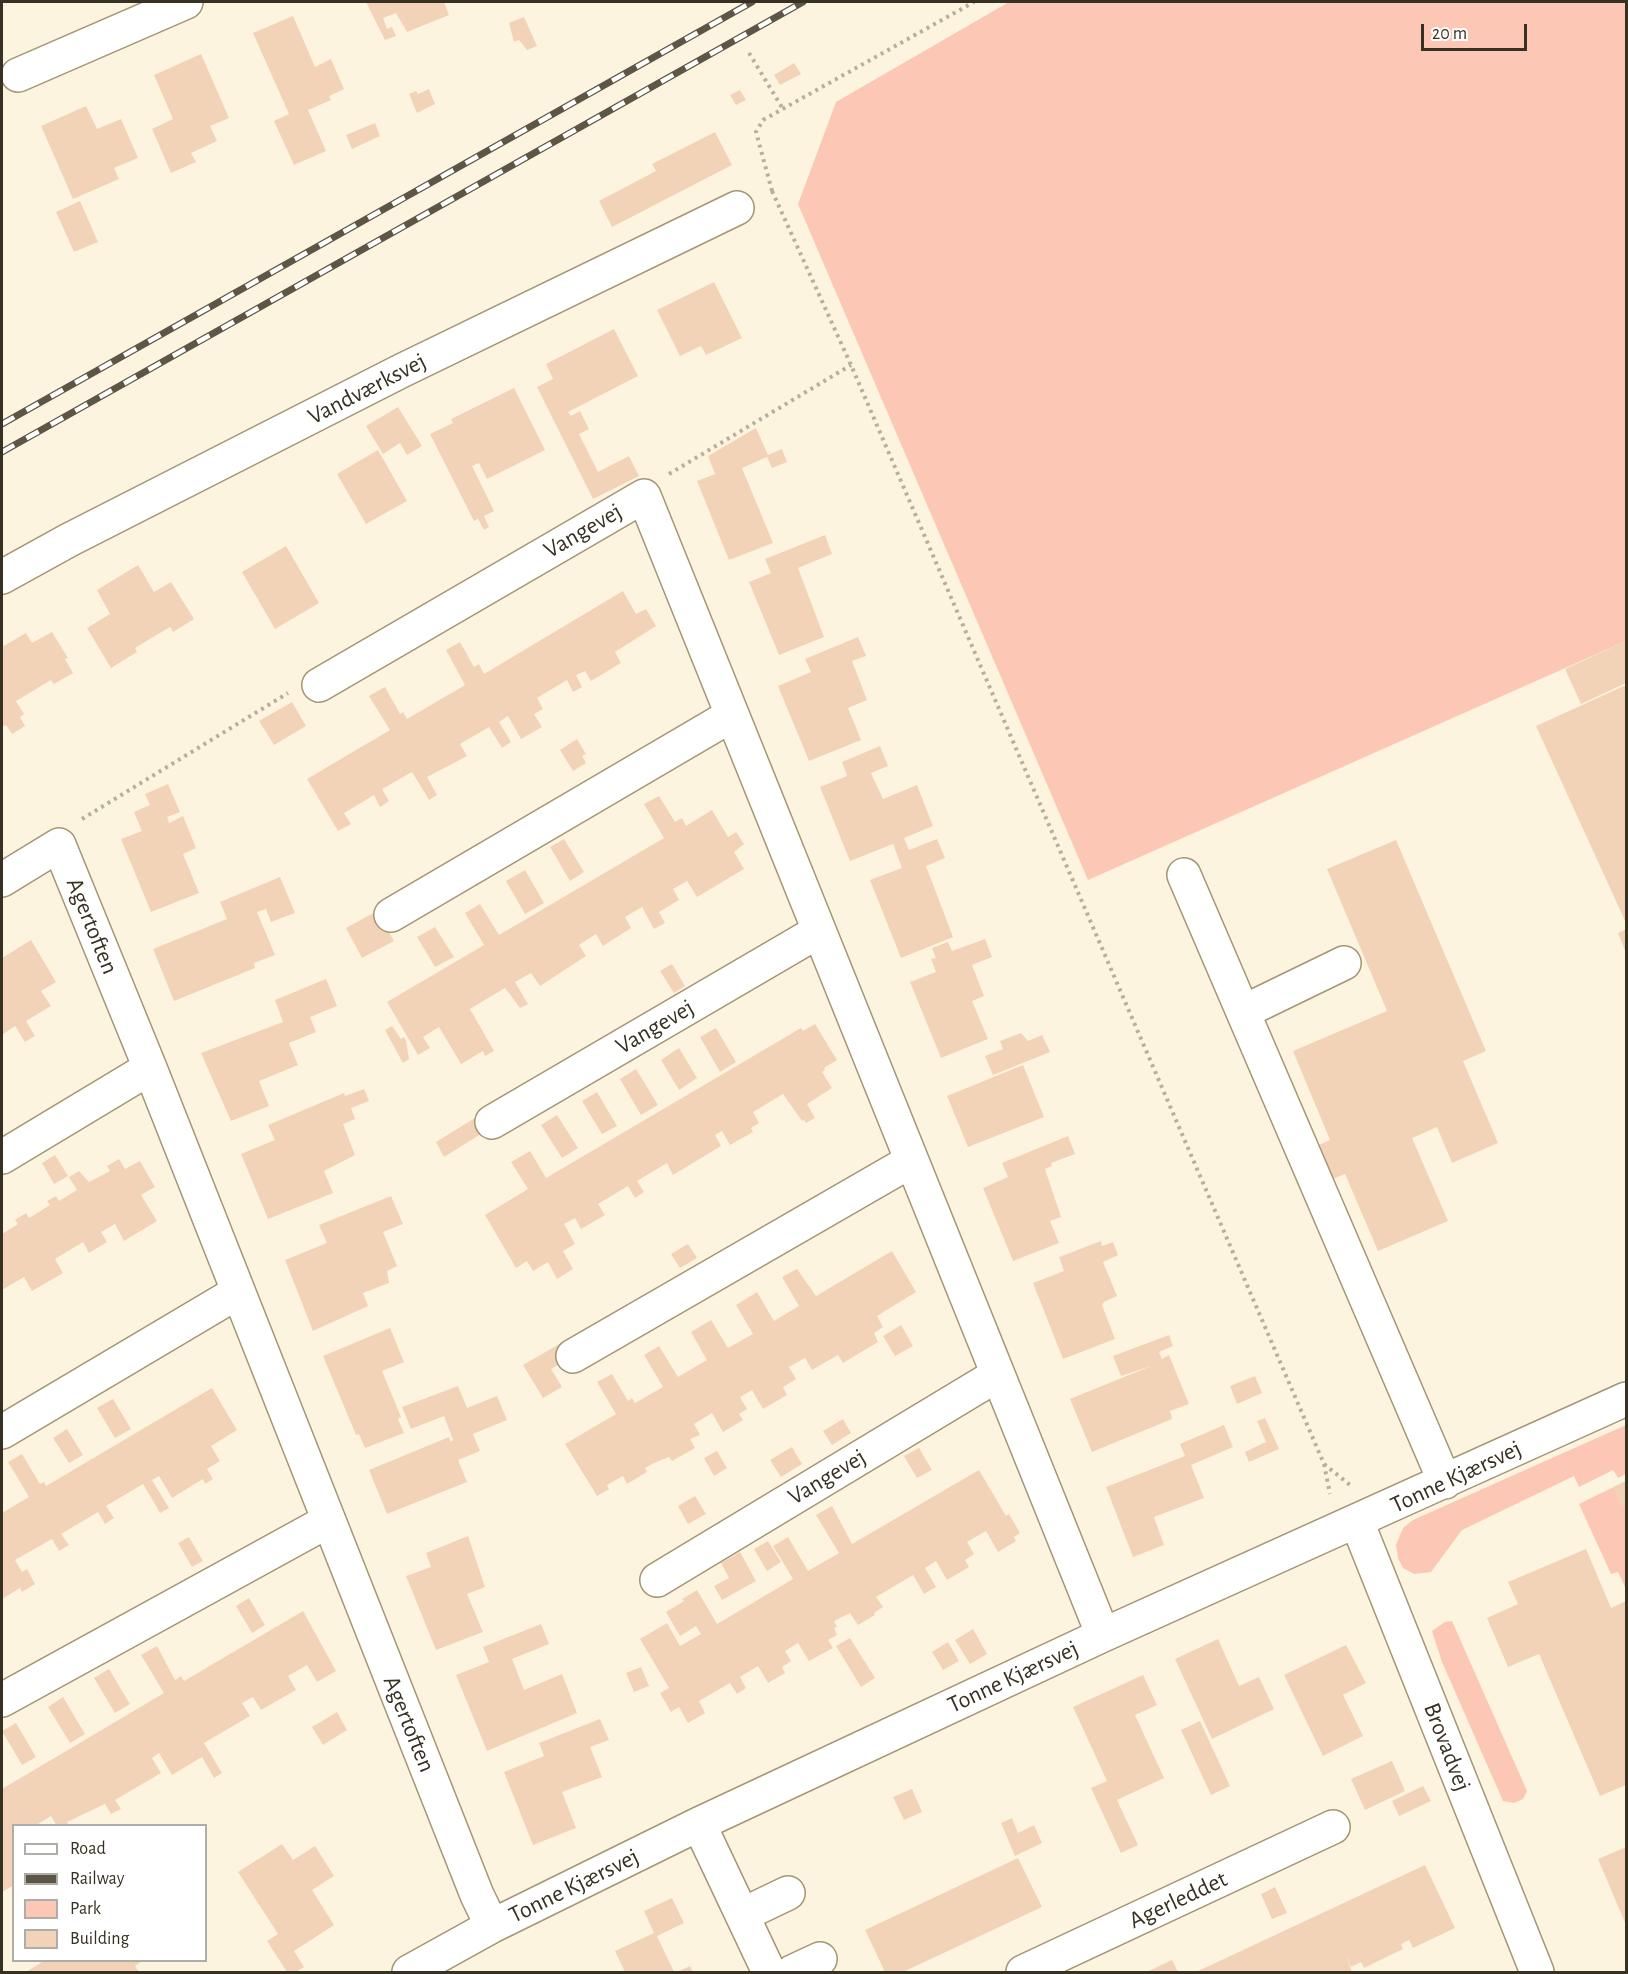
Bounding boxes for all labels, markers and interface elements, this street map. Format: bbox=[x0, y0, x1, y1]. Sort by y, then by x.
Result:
scale bar bbox=[1424, 12, 1530, 50]
text: 20 m bbox=[1432, 25, 1467, 43]
street label: Vandværksvej bbox=[303, 347, 431, 431]
street label: Vangevej bbox=[539, 497, 627, 565]
street label: Agertoften bbox=[60, 874, 124, 978]
street label: Vangevej bbox=[611, 993, 699, 1061]
street label: Tonne Kjærsvej bbox=[1386, 1434, 1526, 1520]
street label: Vangevej bbox=[783, 1443, 871, 1511]
street label: Tonne Kjærsvej bbox=[943, 1634, 1083, 1720]
street label: Agertoften bbox=[377, 1672, 441, 1776]
street label: Brovadvej bbox=[1417, 1699, 1477, 1795]
legend bbox=[12, 1824, 207, 1962]
text: Road bbox=[70, 1840, 106, 1858]
street label: Tonne Kjærsvej bbox=[504, 1842, 644, 1930]
street label: Agerleddet bbox=[1124, 1865, 1232, 1935]
text: Railway bbox=[70, 1870, 124, 1888]
text: Park bbox=[70, 1900, 101, 1918]
text: Building bbox=[70, 1930, 129, 1948]

